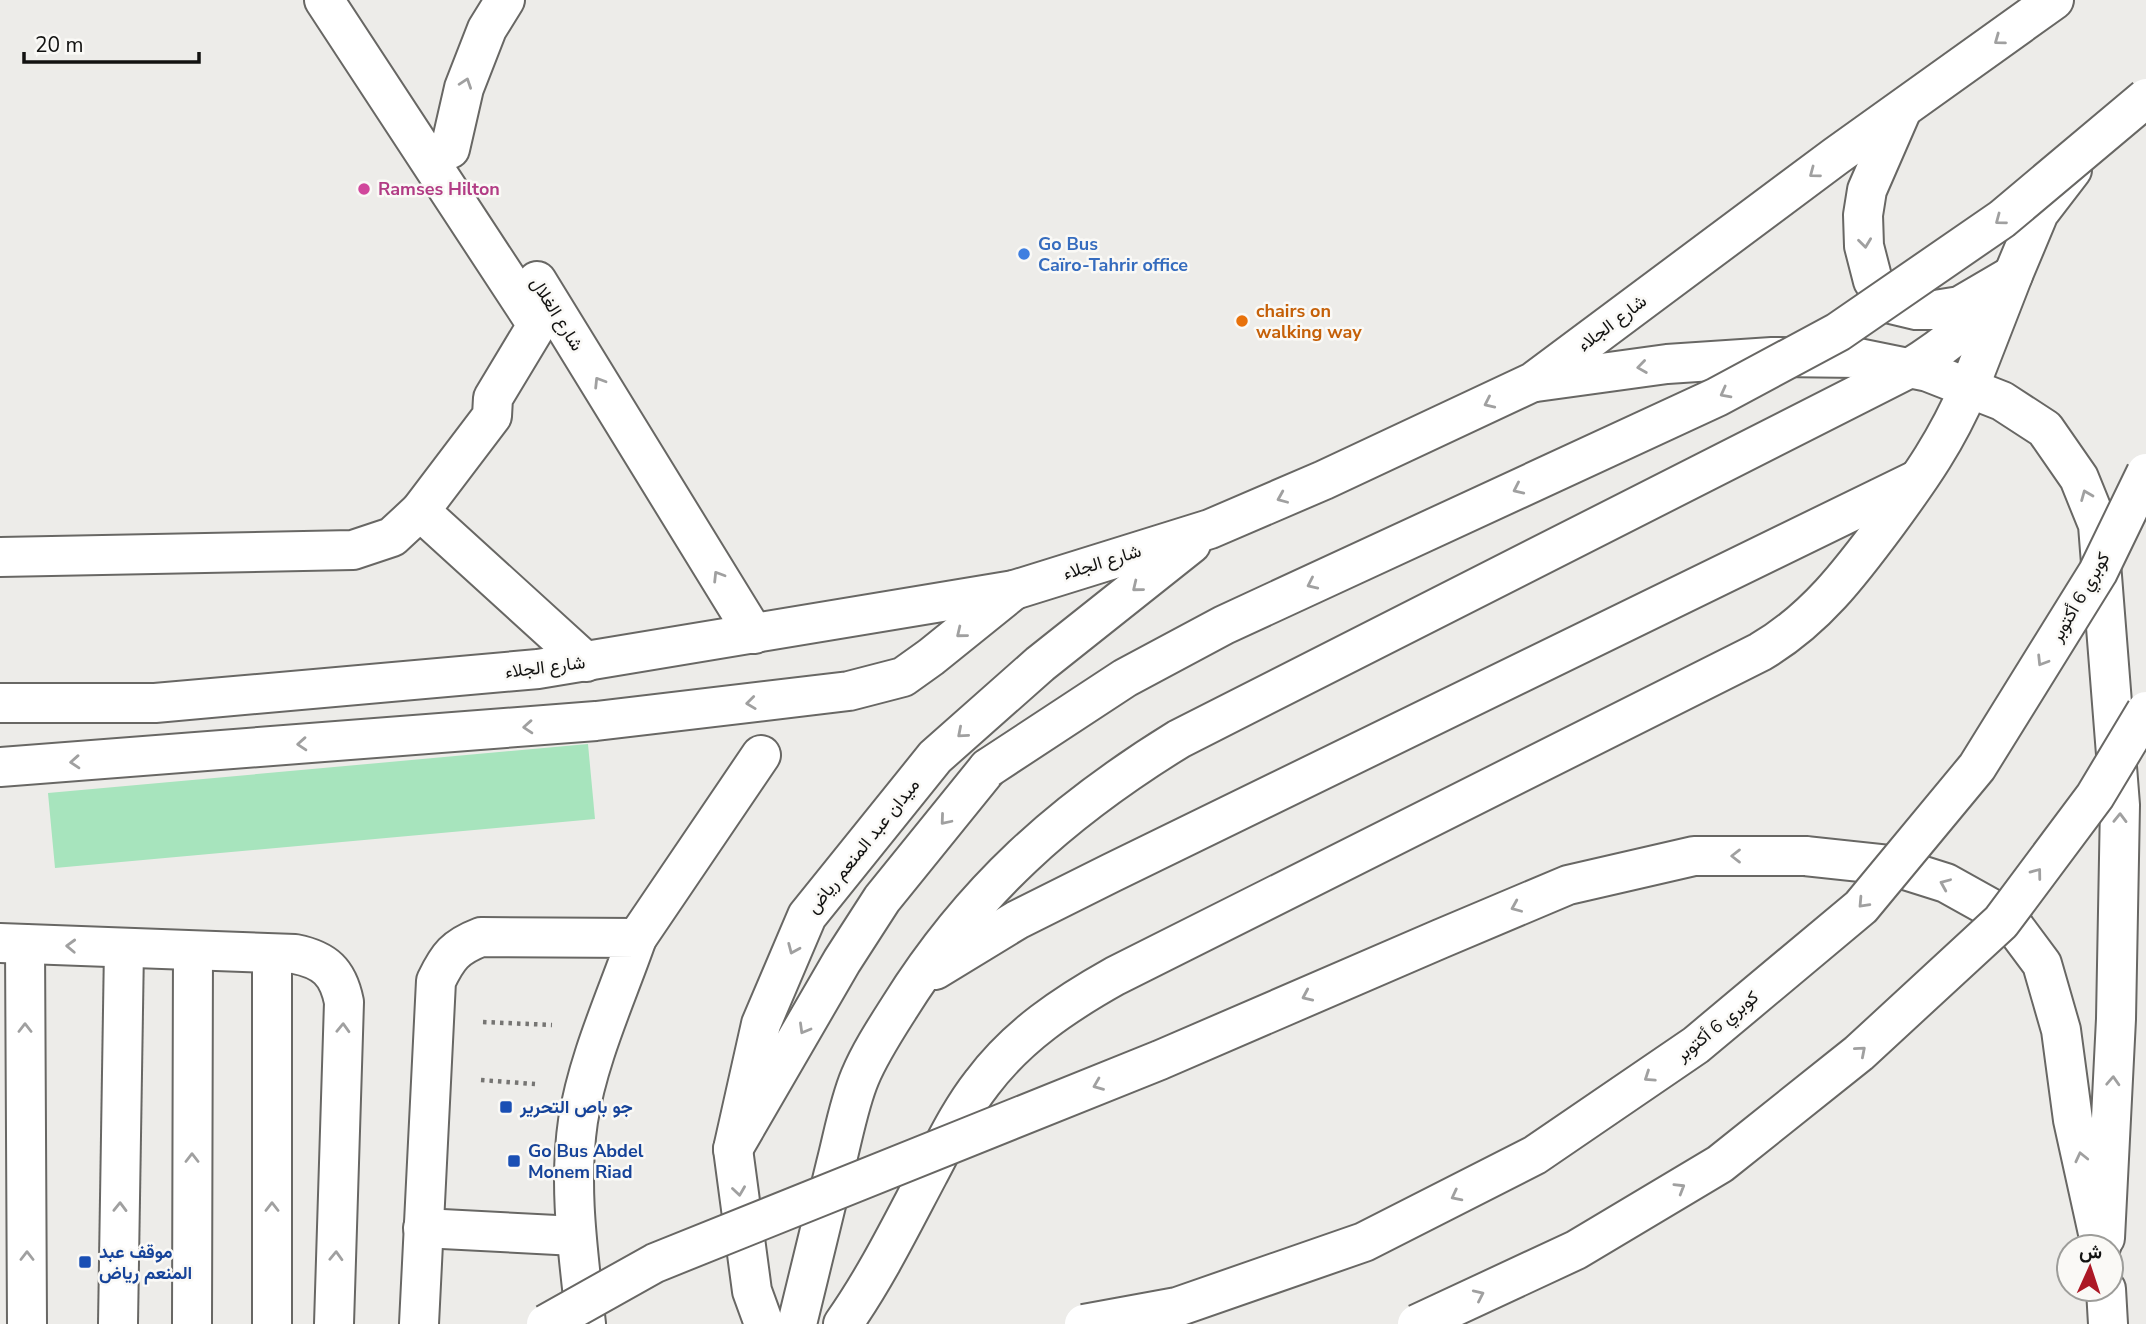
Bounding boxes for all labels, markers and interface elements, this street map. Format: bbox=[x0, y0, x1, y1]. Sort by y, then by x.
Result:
scale bar bbox=[24, 21, 200, 65]
text: 20 m bbox=[35, 31, 84, 59]
one-way arrow bbox=[1994, 32, 2007, 44]
one-way arrow bbox=[458, 77, 472, 89]
one-way arrow bbox=[1809, 164, 1822, 177]
place label: Ramses Hilton bbox=[378, 177, 500, 201]
marker: Ramses Hilton bbox=[356, 181, 372, 197]
one-way arrow bbox=[1995, 212, 2007, 224]
place label: Go Bus Caïro-Tahrir office bbox=[1038, 232, 1188, 277]
one-way arrow bbox=[1857, 237, 1872, 249]
marker: Go Bus Caïro-Tahrir office bbox=[1016, 246, 1032, 262]
street label: شارع الغلال bbox=[525, 273, 589, 355]
street label: شارع الجلاء bbox=[1573, 289, 1651, 357]
place label: chairs on walking way bbox=[1256, 299, 1362, 344]
marker: chairs on walking way bbox=[1234, 313, 1250, 329]
one-way arrow bbox=[1636, 359, 1648, 374]
one-way arrow bbox=[594, 377, 607, 390]
one-way arrow bbox=[1719, 385, 1732, 398]
one-way arrow bbox=[1484, 394, 1496, 408]
one-way arrow bbox=[1513, 481, 1525, 495]
one-way arrow bbox=[1277, 490, 1290, 504]
one-way arrow bbox=[2081, 490, 2095, 502]
street label: شارع الجلاء bbox=[1060, 539, 1144, 585]
street label: كوبري 6 أكتوبر bbox=[2044, 548, 2118, 649]
one-way arrow bbox=[714, 570, 727, 583]
one-way arrow bbox=[1306, 576, 1319, 590]
one-way arrow bbox=[1132, 579, 1145, 591]
one-way arrow bbox=[956, 624, 968, 637]
street label: شارع الجلاء bbox=[504, 650, 586, 684]
one-way arrow bbox=[2038, 654, 2051, 667]
one-way arrow bbox=[745, 695, 757, 710]
one-way arrow bbox=[523, 719, 534, 734]
one-way arrow bbox=[958, 725, 971, 737]
one-way arrow bbox=[296, 736, 307, 751]
one-way arrow bbox=[69, 754, 80, 769]
street label: ميدان عبد المنعم رياض bbox=[801, 773, 925, 919]
one-way arrow bbox=[2112, 812, 2128, 822]
one-way arrow bbox=[940, 813, 953, 825]
one-way arrow bbox=[1731, 848, 1741, 864]
one-way arrow bbox=[2029, 868, 2042, 880]
one-way arrow bbox=[1940, 878, 1953, 892]
one-way arrow bbox=[1859, 895, 1872, 908]
one-way arrow bbox=[1511, 898, 1523, 912]
one-way arrow bbox=[65, 938, 76, 953]
one-way arrow bbox=[787, 941, 801, 954]
street label: كوبري 6 أكتوبر bbox=[1670, 985, 1765, 1070]
one-way arrow bbox=[1302, 988, 1315, 1002]
one-way arrow bbox=[799, 1021, 812, 1034]
one-way arrow bbox=[17, 1023, 33, 1033]
one-way arrow bbox=[335, 1023, 350, 1034]
one-way arrow bbox=[1853, 1047, 1866, 1059]
one-way arrow bbox=[1644, 1069, 1657, 1081]
one-way arrow bbox=[2105, 1075, 2120, 1086]
one-way arrow bbox=[1093, 1077, 1105, 1091]
place label: جو باص التحرير bbox=[519, 1095, 633, 1119]
marker: جو باص التحرير bbox=[498, 1099, 514, 1115]
place label: Go Bus Abdel Monem Riad bbox=[528, 1139, 644, 1184]
one-way arrow bbox=[2075, 1151, 2089, 1163]
one-way arrow bbox=[184, 1152, 200, 1163]
marker: Go Bus Abdel Monem Riad bbox=[506, 1153, 522, 1169]
one-way arrow bbox=[1672, 1183, 1685, 1196]
one-way arrow bbox=[731, 1185, 746, 1197]
one-way arrow bbox=[1451, 1187, 1463, 1201]
one-way arrow bbox=[112, 1201, 127, 1212]
one-way arrow bbox=[264, 1201, 280, 1212]
north arrow bbox=[2055, 1233, 2125, 1303]
text: ش bbox=[2079, 1238, 2103, 1266]
place label: موقف عبد المنعم رياض bbox=[99, 1240, 192, 1285]
one-way arrow bbox=[19, 1250, 34, 1261]
one-way arrow bbox=[328, 1250, 343, 1261]
marker: موقف عبد المنعم رياض bbox=[77, 1254, 93, 1270]
one-way arrow bbox=[1472, 1289, 1484, 1303]

